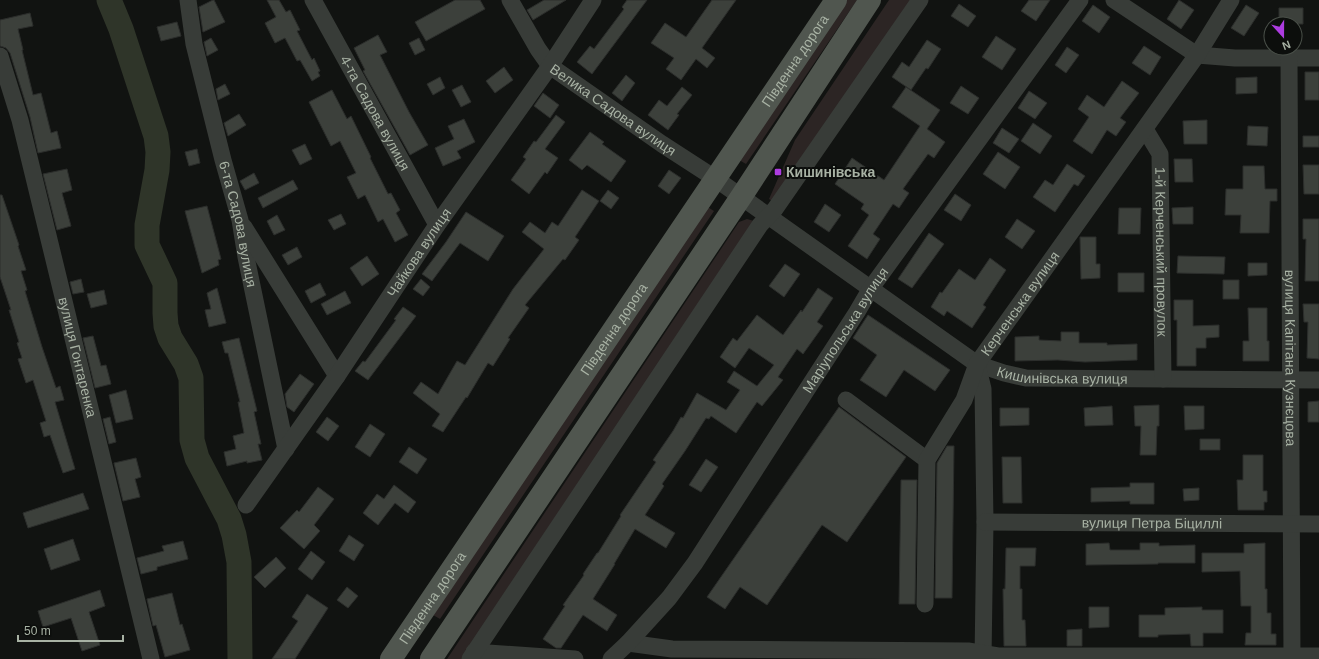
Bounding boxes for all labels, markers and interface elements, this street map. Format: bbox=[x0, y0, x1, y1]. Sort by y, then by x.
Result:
street label: Південна дорога bbox=[758, 11, 832, 110]
north arrow bbox=[1263, 16, 1303, 56]
text: N bbox=[1281, 38, 1292, 52]
street label: 4-та Садова вулиця bbox=[337, 53, 413, 173]
street label: Велика Садова вулиця bbox=[547, 61, 679, 159]
street label: 6-та Садова вулиця bbox=[216, 159, 260, 289]
place label: Кишинівська bbox=[786, 164, 875, 180]
marker: Кишинівська bbox=[773, 167, 783, 177]
street label: 1-й Керченський провулок bbox=[1152, 167, 1170, 338]
street label: Чайкова вулиця bbox=[384, 205, 454, 300]
street label: Керченська вулиця bbox=[978, 248, 1063, 359]
street label: Маріупольська вулиця bbox=[799, 264, 891, 396]
street label: вулиця Капітана Кузнєцова bbox=[1282, 270, 1299, 447]
street label: Південна дорога bbox=[577, 280, 651, 378]
street label: вулиця Гонтаренка bbox=[55, 295, 100, 419]
street label: Кишинівська вулиця bbox=[995, 363, 1128, 387]
street label: вулиця Петра Біциллі bbox=[1082, 515, 1222, 531]
street label: Південна дорога bbox=[396, 548, 469, 647]
scale bar bbox=[18, 617, 123, 643]
text: 50 m bbox=[24, 624, 51, 638]

